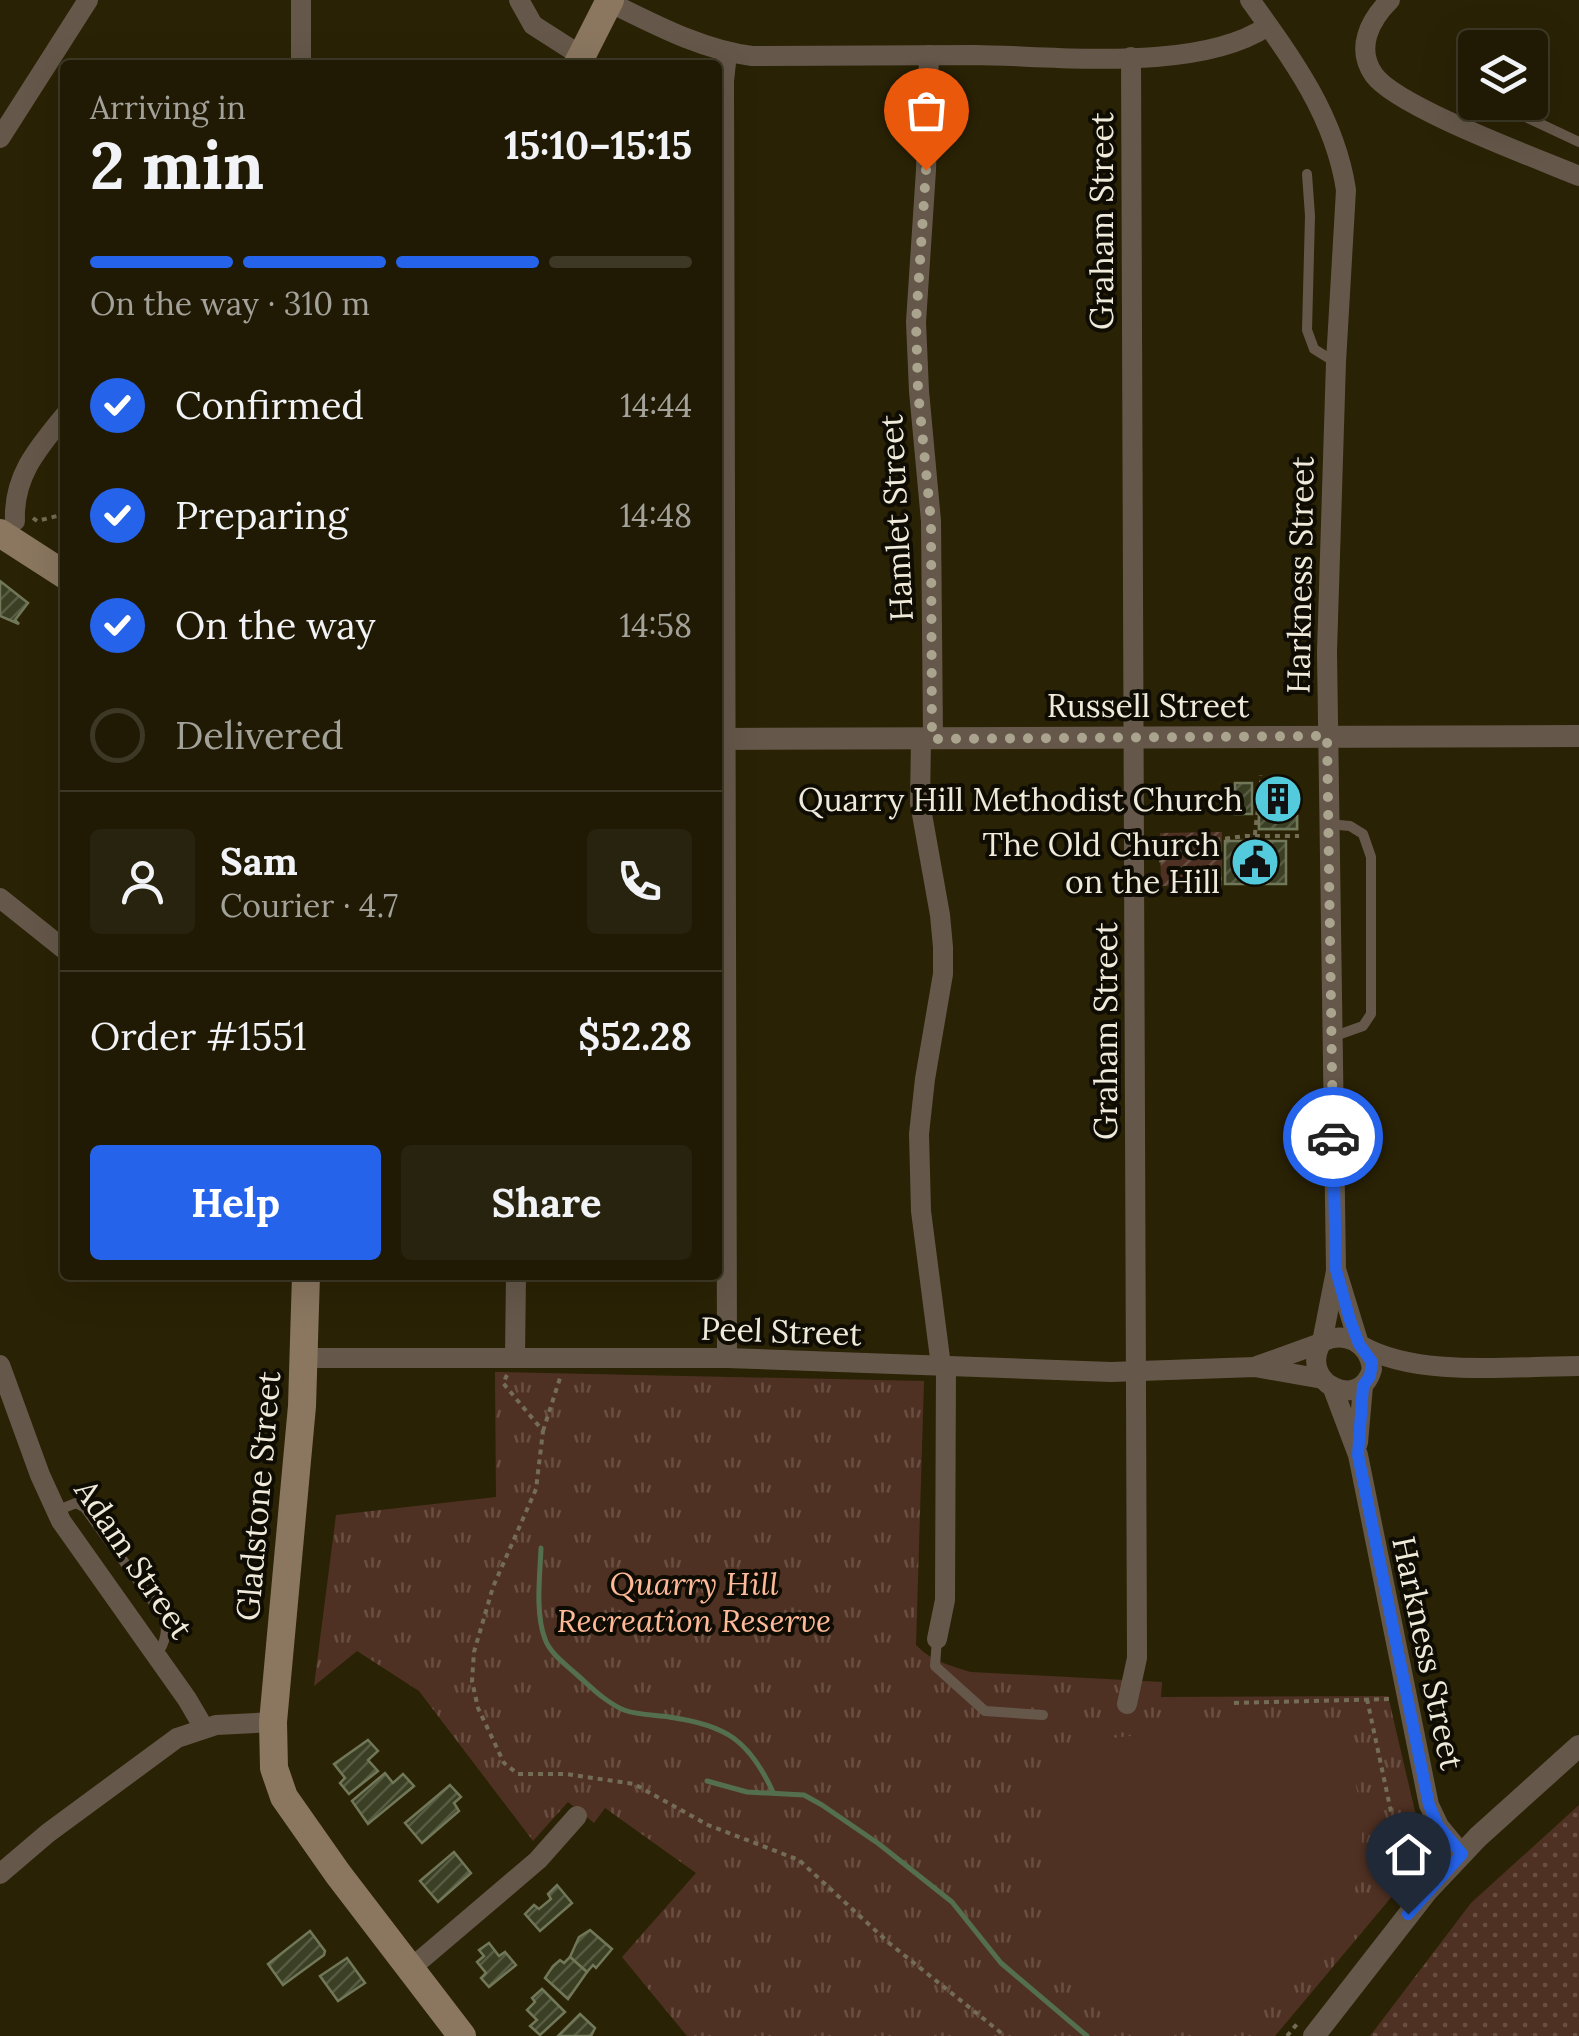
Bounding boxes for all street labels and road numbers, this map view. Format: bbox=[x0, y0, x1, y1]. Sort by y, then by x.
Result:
street label: Graham Street bbox=[1081, 111, 1122, 330]
street label: Hamlet Street bbox=[870, 413, 922, 623]
street label: Harkness Street bbox=[1277, 455, 1323, 694]
street label: Russell Street bbox=[1047, 685, 1250, 726]
street label: Graham Street bbox=[1085, 921, 1126, 1140]
street label: Peel Street bbox=[700, 1308, 863, 1354]
street label: Gladstone Street bbox=[227, 1369, 289, 1623]
street label: Adam Street bbox=[65, 1471, 203, 1647]
street label: Harkness Street bbox=[1383, 1532, 1473, 1774]

